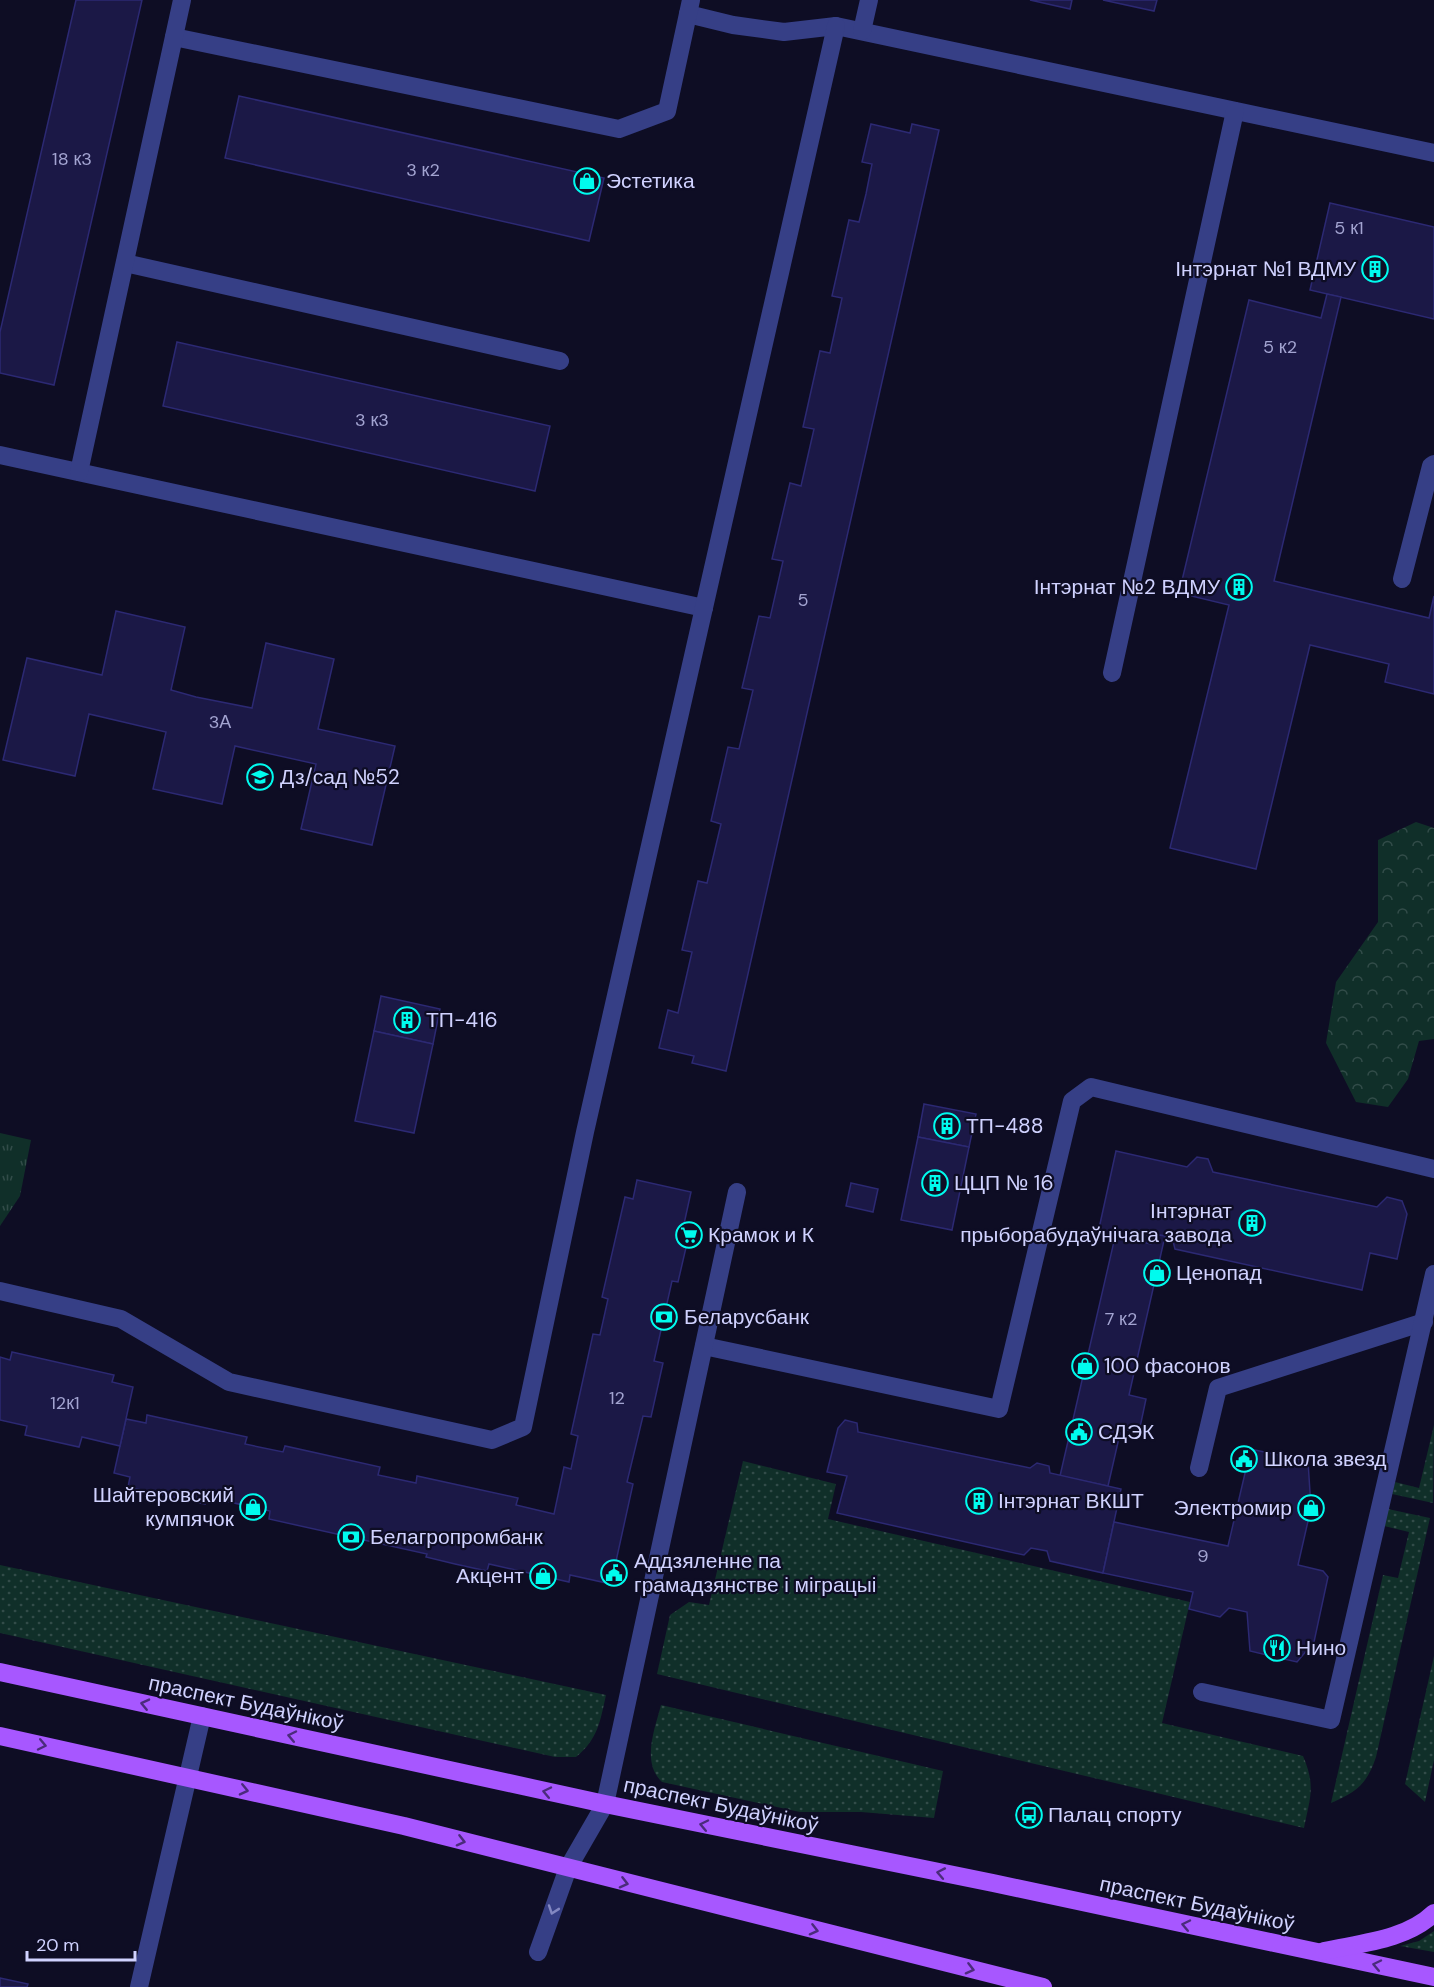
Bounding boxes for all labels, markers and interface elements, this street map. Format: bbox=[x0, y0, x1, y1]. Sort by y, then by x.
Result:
house number: 18 к3 bbox=[52, 147, 92, 171]
house number: 3 к2 bbox=[406, 158, 440, 182]
shop icon: Эстетика bbox=[572, 166, 602, 196]
place label: Эстетика bbox=[606, 167, 695, 195]
house number: 5 к1 bbox=[1334, 216, 1364, 240]
building icon: Інтэрнат №1 ВДМУ bbox=[1360, 254, 1390, 284]
place label: Інтэрнат №1 ВДМУ bbox=[1175, 255, 1357, 283]
house number: 5 к2 bbox=[1263, 335, 1297, 359]
house number: 3 к3 bbox=[355, 408, 389, 432]
building icon: Інтэрнат №2 ВДМУ bbox=[1224, 572, 1254, 602]
place label: Інтэрнат №2 ВДМУ bbox=[1034, 573, 1221, 601]
house number: 5 bbox=[798, 588, 808, 612]
house number: 3А bbox=[209, 710, 231, 734]
school or university icon: Дз/сад №52 bbox=[245, 762, 275, 792]
place label: Дз/сад №52 bbox=[280, 763, 400, 791]
building icon: ТП-416 bbox=[392, 1005, 422, 1035]
place label: ТП-416 bbox=[426, 1006, 498, 1034]
building icon: ТП-488 bbox=[932, 1111, 962, 1141]
place label: ТП-488 bbox=[966, 1112, 1044, 1140]
building icon: ЦЦП № 16 bbox=[920, 1168, 950, 1198]
place label: ЦЦП № 16 bbox=[954, 1169, 1054, 1197]
place label: Інтэрнат прыборабудаўнічага завода bbox=[960, 1197, 1232, 1249]
building icon: Інтэрнат прыборабудаўнічага завода bbox=[1237, 1208, 1267, 1238]
supermarket icon: Крамок и К bbox=[674, 1220, 704, 1250]
place label: Крамок и К bbox=[708, 1221, 815, 1249]
shop icon: Ценопад bbox=[1142, 1258, 1172, 1288]
place label: Ценопад bbox=[1176, 1259, 1262, 1287]
bank icon: Беларусбанк bbox=[649, 1302, 679, 1332]
place label: Беларусбанк bbox=[684, 1303, 810, 1331]
house number: 7 к2 bbox=[1105, 1307, 1137, 1331]
shop icon: 100 фасонов bbox=[1070, 1351, 1100, 1381]
place label: 100 фасонов bbox=[1104, 1352, 1231, 1380]
house number: 12 bbox=[609, 1386, 625, 1410]
house number: 12к1 bbox=[50, 1391, 80, 1415]
public building icon: СДЭК bbox=[1064, 1417, 1094, 1447]
place label: СДЭК bbox=[1098, 1418, 1155, 1446]
public building icon: Школа звезд bbox=[1229, 1444, 1259, 1474]
place label: Школа звезд bbox=[1264, 1445, 1387, 1473]
place label: Шайтеровский кумпячок bbox=[93, 1481, 235, 1533]
building icon: Інтэрнат ВКШТ bbox=[964, 1486, 994, 1516]
place label: Інтэрнат ВКШТ bbox=[998, 1487, 1144, 1515]
shop icon: Шайтеровский кумпячок bbox=[238, 1492, 268, 1522]
shop icon: Электромир bbox=[1296, 1493, 1326, 1523]
place label: Электромир bbox=[1173, 1494, 1292, 1522]
bank icon: Белагропромбанк bbox=[336, 1522, 366, 1552]
place label: Белагропромбанк bbox=[370, 1523, 543, 1551]
house number: 9 bbox=[1197, 1544, 1209, 1568]
place label: Аддзяленне па грамадзянстве і міграцыі bbox=[634, 1547, 876, 1599]
public building icon: Аддзяленне па грамадзянстве і міграцыі bbox=[599, 1558, 629, 1588]
shop icon: Акцент bbox=[528, 1561, 558, 1591]
place label: Акцент bbox=[456, 1562, 524, 1590]
restaurant icon: Нино bbox=[1262, 1633, 1292, 1663]
place label: Нино bbox=[1296, 1634, 1346, 1662]
street label: праспект Будаўнікоў bbox=[146, 1669, 346, 1737]
one-way arrow bbox=[140, 1698, 150, 1711]
one-way arrow bbox=[287, 1730, 297, 1743]
one-way arrow bbox=[37, 1738, 47, 1751]
street label: праспект Будаўнікоў bbox=[621, 1771, 821, 1839]
one-way arrow bbox=[239, 1783, 249, 1796]
one-way arrow bbox=[543, 1786, 553, 1799]
bus stop icon: Палац спорту bbox=[1014, 1800, 1044, 1830]
place label: Палац спорту bbox=[1048, 1801, 1182, 1829]
one-way arrow bbox=[699, 1819, 709, 1832]
one-way arrow bbox=[456, 1833, 466, 1846]
one-way arrow bbox=[936, 1867, 946, 1880]
street label: праспект Будаўнікоў bbox=[1097, 1870, 1297, 1938]
one-way arrow bbox=[619, 1875, 629, 1888]
one-way arrow bbox=[548, 1904, 561, 1915]
one-way arrow bbox=[1181, 1919, 1191, 1932]
one-way arrow bbox=[808, 1922, 818, 1935]
scale bar bbox=[27, 1924, 135, 1962]
text: 20 m bbox=[36, 1933, 79, 1957]
one-way arrow bbox=[1372, 1959, 1382, 1972]
one-way arrow bbox=[965, 1961, 975, 1974]

